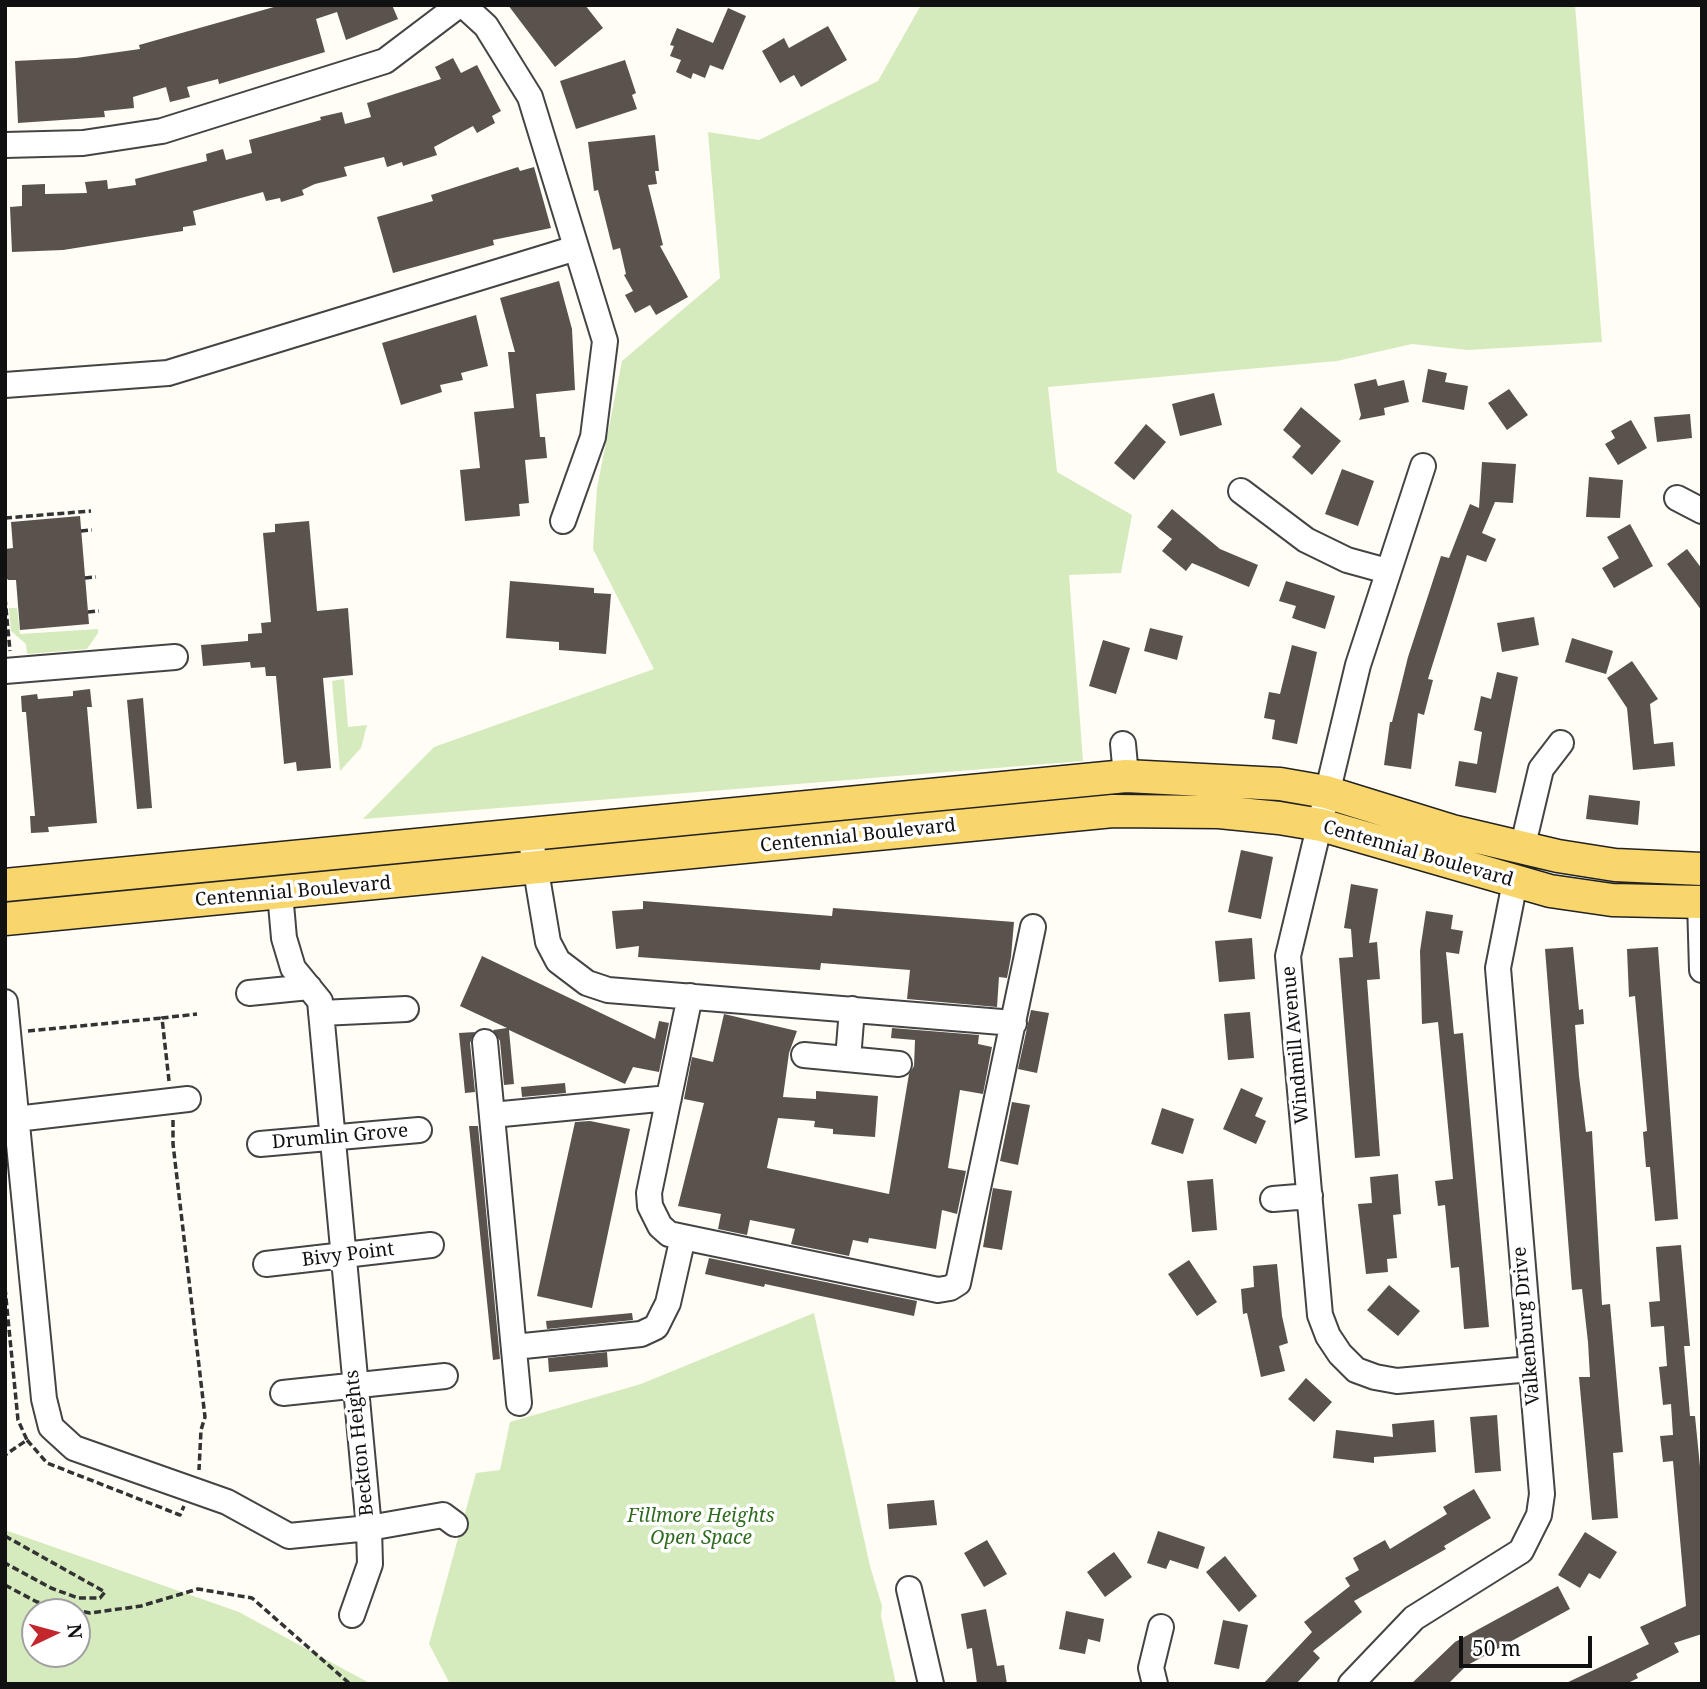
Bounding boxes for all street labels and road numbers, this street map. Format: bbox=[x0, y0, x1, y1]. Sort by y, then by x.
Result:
street label: Centennial Boulevard bbox=[759, 814, 957, 858]
street label: Centennial Boulevard bbox=[1320, 816, 1516, 892]
street label: Centennial Boulevard bbox=[194, 872, 392, 912]
street label: Windmill Avenue bbox=[1278, 965, 1314, 1125]
street label: Drumlin Grove bbox=[271, 1120, 409, 1154]
street label: Bivy Point bbox=[301, 1238, 395, 1272]
street label: Valkenburg Drive bbox=[1509, 1246, 1545, 1406]
street label: Beckton Heights bbox=[341, 1369, 379, 1517]

